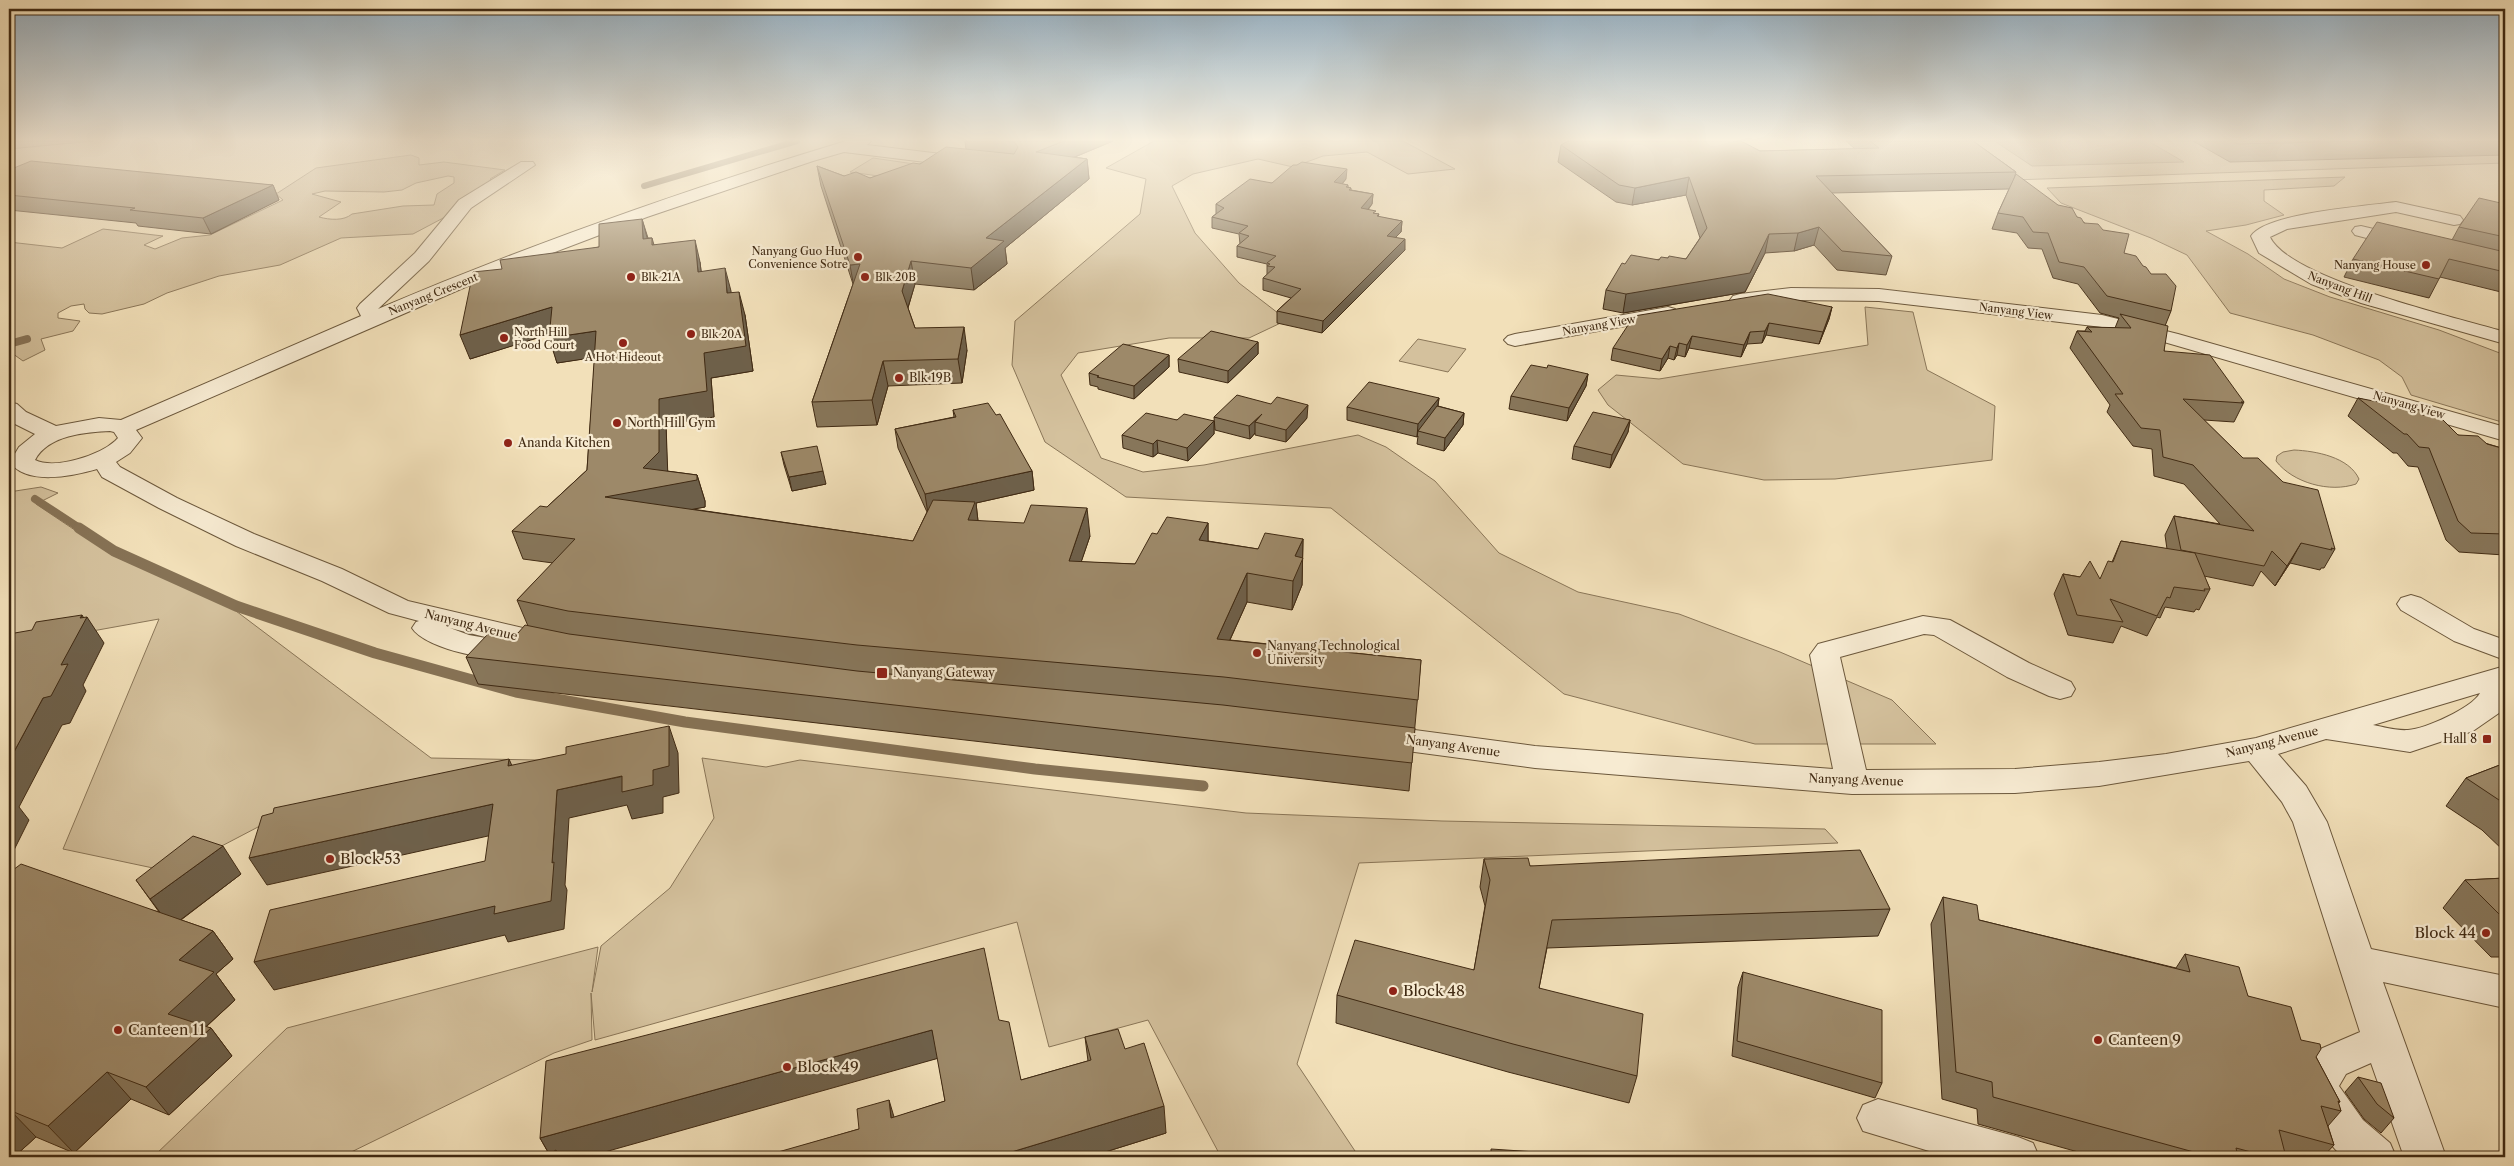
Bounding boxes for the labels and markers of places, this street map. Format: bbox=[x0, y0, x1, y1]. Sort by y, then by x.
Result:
place label: Nanyang Guo Huo Convenience Sotre bbox=[748, 244, 848, 271]
marker: Nanyang Guo Huo Convenience Sotre bbox=[852, 251, 864, 263]
place label: Nanyang House bbox=[2334, 258, 2416, 272]
marker: Nanyang House bbox=[2420, 259, 2432, 271]
place label: Blk 21A bbox=[641, 270, 681, 284]
place label: Blk 20B bbox=[875, 270, 916, 284]
marker: Blk 21A bbox=[625, 271, 637, 283]
marker: Blk 20B bbox=[859, 271, 871, 283]
place label: North Hill Food Court bbox=[514, 325, 574, 352]
place label: Blk 20A bbox=[701, 327, 743, 341]
marker: Blk 20A bbox=[685, 328, 697, 340]
marker: North Hill Food Court bbox=[498, 332, 510, 344]
marker: A Hot Hideout bbox=[617, 337, 629, 349]
place label: A Hot Hideout bbox=[584, 350, 661, 364]
place label: Blk 19B bbox=[909, 370, 951, 385]
marker: Blk 19B bbox=[893, 372, 905, 384]
place label: North Hill Gym bbox=[627, 415, 716, 430]
marker: North Hill Gym bbox=[611, 417, 623, 429]
place label: Ananda Kitchen bbox=[517, 435, 611, 450]
marker: Ananda Kitchen bbox=[502, 437, 514, 449]
place label: Nanyang Technological University bbox=[1267, 638, 1400, 667]
marker: Nanyang Technological University bbox=[1251, 647, 1263, 659]
place label: Nanyang Gateway bbox=[893, 665, 995, 680]
marker: Nanyang Gateway bbox=[875, 666, 889, 680]
place label: Hall 8 bbox=[2443, 731, 2477, 746]
marker: Hall 8 bbox=[2481, 733, 2493, 745]
place label: Block 53 bbox=[340, 849, 401, 868]
marker: Block 53 bbox=[324, 853, 336, 865]
place label: Block 44 bbox=[2414, 923, 2476, 942]
marker: Block 44 bbox=[2480, 927, 2492, 939]
place label: Block 48 bbox=[1403, 981, 1465, 1000]
marker: Block 48 bbox=[1387, 985, 1399, 997]
place label: Canteen 11 bbox=[128, 1020, 206, 1039]
marker: Canteen 11 bbox=[112, 1024, 124, 1036]
place label: Canteen 9 bbox=[2108, 1030, 2181, 1049]
marker: Canteen 9 bbox=[2092, 1034, 2104, 1046]
place label: Block 49 bbox=[797, 1057, 859, 1076]
marker: Block 49 bbox=[781, 1061, 793, 1073]

